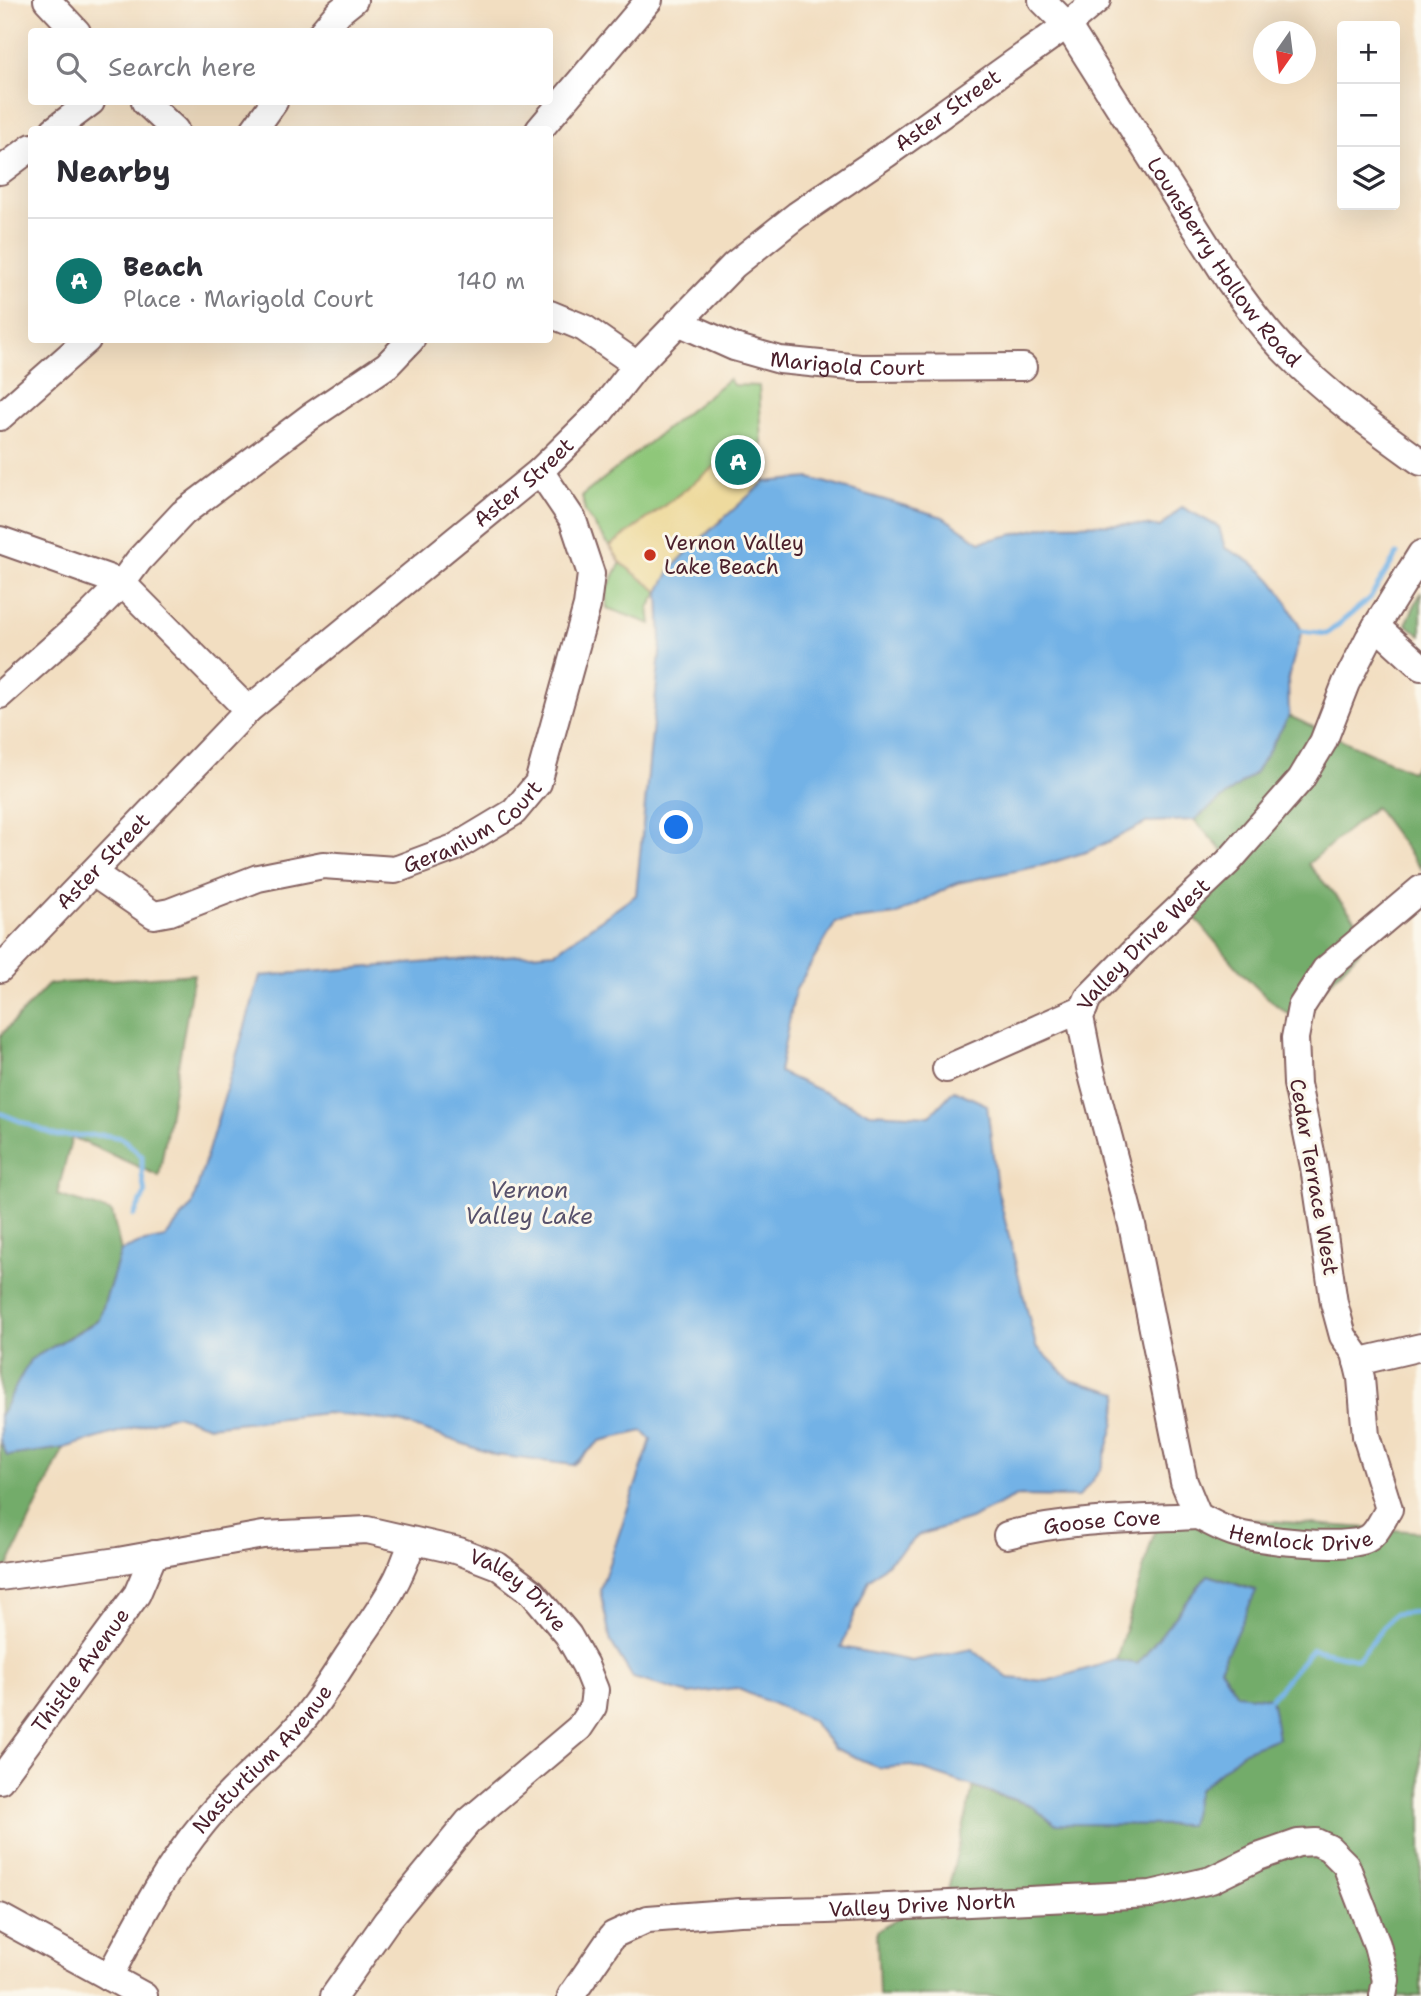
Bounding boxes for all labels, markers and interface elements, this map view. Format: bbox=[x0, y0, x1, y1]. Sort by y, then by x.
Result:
north arrow bbox=[1253, 21, 1316, 84]
map controls bbox=[1337, 21, 1400, 210]
button: + bbox=[1337, 21, 1400, 84]
search box bbox=[28, 28, 553, 105]
icon: search bbox=[52, 48, 90, 86]
text: Search here bbox=[108, 49, 257, 84]
street label: Aster Street bbox=[889, 63, 1006, 158]
button: − bbox=[1337, 84, 1400, 147]
button: layers bbox=[1337, 147, 1400, 210]
text: Nearby bbox=[56, 151, 171, 192]
street label: Lounsberry Hollow Road bbox=[1140, 152, 1307, 373]
text: Beach bbox=[123, 249, 203, 284]
text: A bbox=[70, 266, 88, 296]
text: 140 m bbox=[457, 266, 525, 296]
text: Place · Marigold Court bbox=[123, 284, 374, 314]
street label: Marigold Court bbox=[769, 345, 925, 382]
street label: Aster Street bbox=[468, 431, 580, 534]
pin: A bbox=[715, 436, 761, 488]
place label: Vernon Valley Lake Beach bbox=[664, 529, 804, 581]
marker: Vernon Valley Lake Beach bbox=[642, 547, 658, 563]
street label: Geranium Court bbox=[399, 775, 548, 880]
street label: Aster Street bbox=[50, 807, 156, 916]
your location bbox=[659, 810, 693, 844]
street label: Valley Drive West bbox=[1070, 872, 1216, 1014]
street label: Cedar Terrace West bbox=[1283, 1076, 1345, 1278]
water label: Vernon Valley Lake bbox=[465, 1175, 593, 1231]
street label: Goose Cove bbox=[1041, 1504, 1161, 1541]
street label: Hemlock Drive bbox=[1225, 1518, 1378, 1558]
street label: Valley Drive bbox=[465, 1542, 573, 1638]
street label: Thistle Avenue bbox=[25, 1602, 136, 1739]
street label: Nasturtium Avenue bbox=[186, 1679, 339, 1840]
street label: Valley Drive North bbox=[828, 1887, 1016, 1924]

